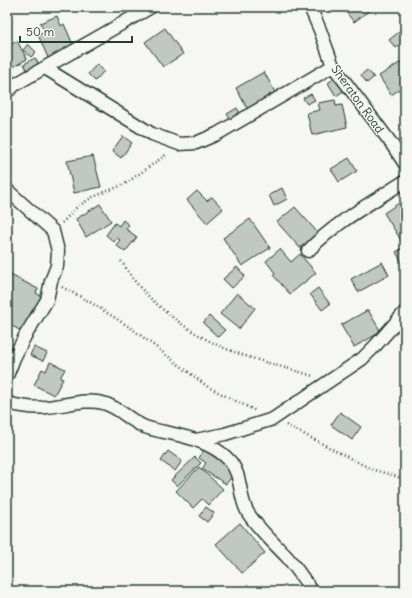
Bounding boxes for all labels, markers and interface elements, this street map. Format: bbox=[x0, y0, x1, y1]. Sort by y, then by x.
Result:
scale bar bbox=[20, 18, 132, 44]
text: 50 m bbox=[26, 24, 55, 39]
street label: Sheraton Road bbox=[328, 62, 388, 136]

